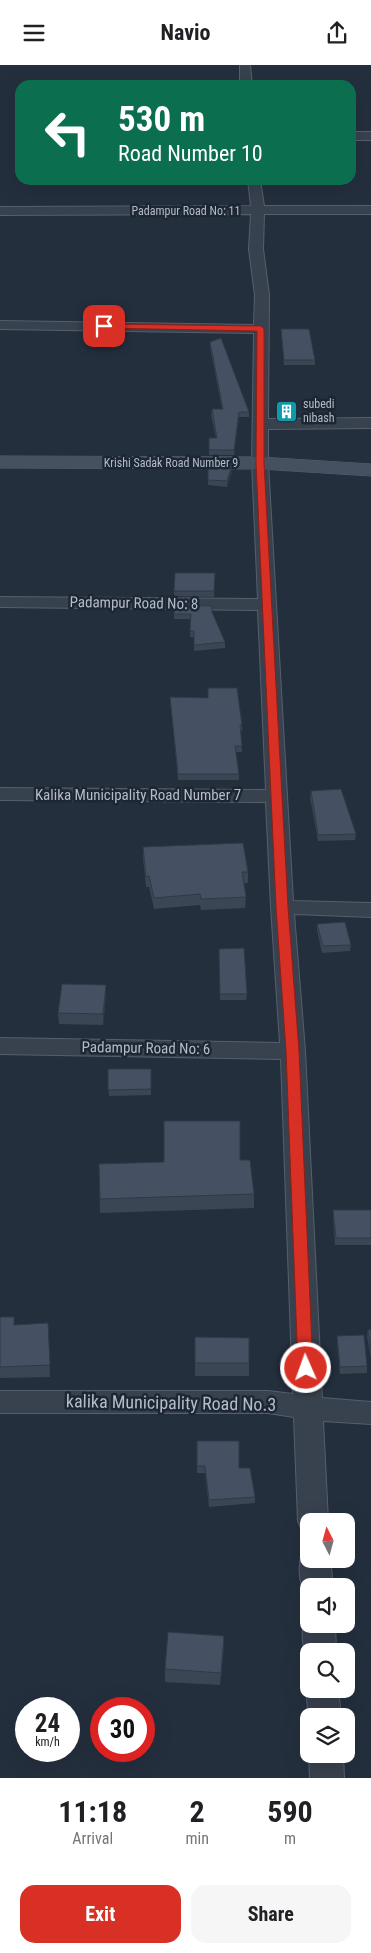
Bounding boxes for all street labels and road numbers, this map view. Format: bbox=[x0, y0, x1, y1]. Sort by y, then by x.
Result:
street label: Padampur Road No: 11 bbox=[132, 204, 240, 218]
street label: Krishi Sadak Road Number 9 bbox=[104, 456, 238, 470]
street label: Padampur Road No: 8 bbox=[69, 593, 199, 613]
street label: Kalika Municipality Road Number 7 bbox=[35, 786, 241, 804]
street label: Padampur Road No: 6 bbox=[81, 1038, 211, 1058]
street label: kalika Municipality Road No.3 bbox=[66, 1390, 276, 1415]

